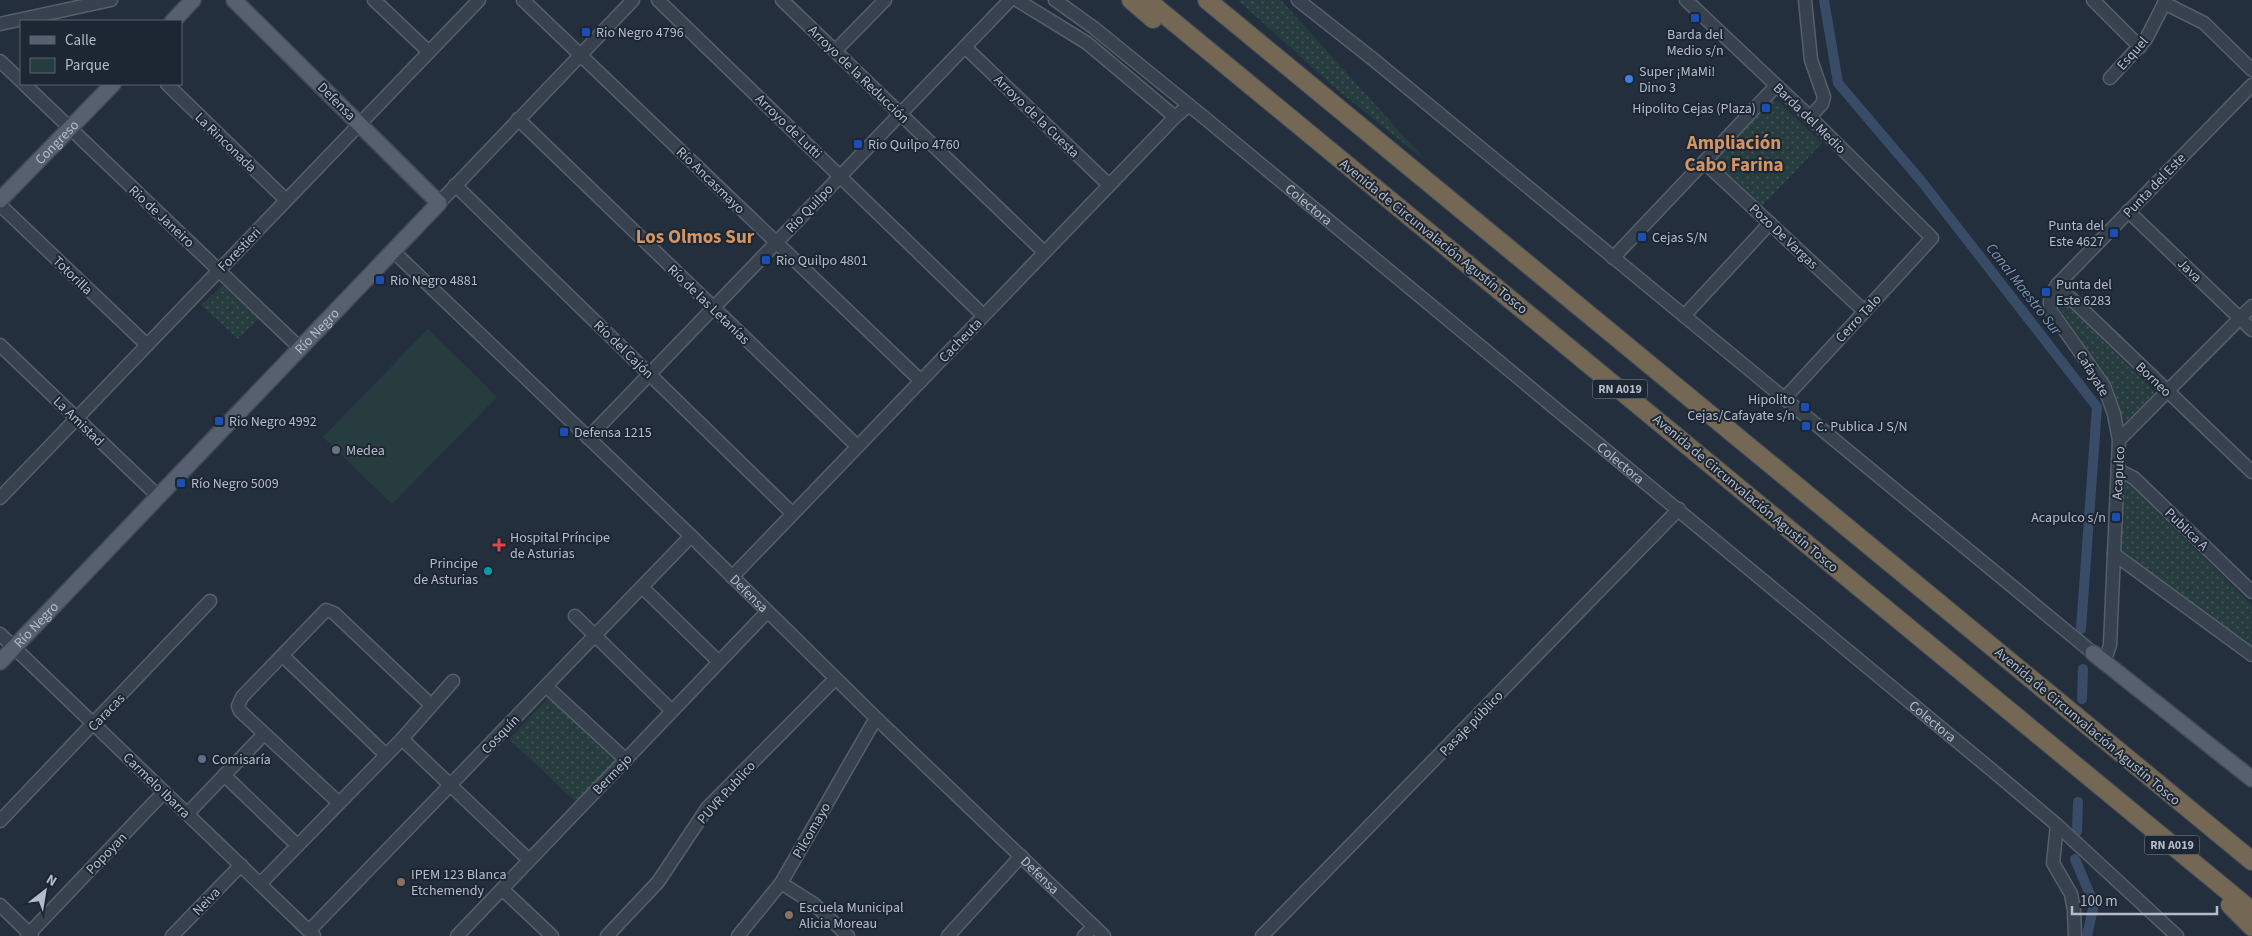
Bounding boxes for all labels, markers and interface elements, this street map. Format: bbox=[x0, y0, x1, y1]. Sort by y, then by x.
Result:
marker: Barda del Medio s/n bbox=[1689, 12, 1701, 24]
legend bbox=[20, 20, 182, 85]
street label: Arroyo de la Reducción bbox=[803, 21, 913, 128]
place label: Rio Negro 4796 bbox=[596, 23, 684, 43]
place label: Barda del Medio s/n bbox=[1666, 25, 1724, 61]
marker: Rio Negro 4796 bbox=[580, 26, 592, 38]
text: Calle bbox=[65, 30, 96, 51]
street label: Esquel bbox=[2112, 32, 2153, 75]
text: Parque bbox=[65, 55, 109, 76]
place label: Super ¡MaMi! Dino 3 bbox=[1639, 62, 1715, 98]
street label: Arroyo de la Cuesta bbox=[989, 71, 1084, 163]
marker: Super ¡MaMi! Dino 3 bbox=[1623, 73, 1635, 85]
street label: Defensa bbox=[313, 78, 360, 125]
street label: Barda del Medio bbox=[1768, 79, 1850, 159]
street label: Arroyo de Lutti bbox=[750, 90, 826, 164]
place label: Hipolito Cejas (Plaza) bbox=[1632, 99, 1756, 119]
marker: Hipolito Cejas (Plaza) bbox=[1760, 102, 1772, 114]
street label: La Rinconada bbox=[190, 108, 261, 177]
street label: Congreso bbox=[31, 116, 84, 170]
district label: Ampliación Cabo Farina bbox=[1684, 130, 1784, 179]
place label: Rio Quilpo 4760 bbox=[868, 135, 960, 155]
marker: Rio Quilpo 4760 bbox=[852, 138, 864, 150]
street label: Río Ancasmayo bbox=[671, 143, 749, 219]
street label: Punta del Este bbox=[2119, 149, 2191, 223]
street label: Avenida de Circunvalación Agustín Tosco bbox=[1335, 154, 1532, 319]
street label: Colectora bbox=[1280, 179, 1336, 231]
street label: Río Quilpo bbox=[781, 180, 838, 238]
street label: Rio de Janeiro bbox=[124, 181, 199, 252]
street label: Pozo De Vargas bbox=[1744, 199, 1822, 274]
place label: Punta del Este 4627 bbox=[2048, 216, 2104, 252]
street label: Forestieri bbox=[213, 223, 266, 276]
district label: Los Olmos Sur bbox=[636, 224, 755, 251]
marker: Punta del Este 4627 bbox=[2108, 227, 2120, 239]
place label: Cejas S/N bbox=[1652, 228, 1708, 248]
marker: Cejas S/N bbox=[1636, 231, 1648, 243]
water label: Canal Maestro Sur bbox=[1981, 239, 2067, 341]
place label: Rio Quilpo 4801 bbox=[776, 251, 868, 271]
street label: Totorilla bbox=[48, 252, 97, 300]
marker: Rio Quilpo 4801 bbox=[760, 254, 772, 266]
street label: Java bbox=[2173, 254, 2206, 287]
street label: Río de las Letanías bbox=[663, 260, 754, 349]
place label: Rio Negro 4881 bbox=[390, 271, 478, 291]
marker: Rio Negro 4881 bbox=[374, 274, 386, 286]
place label: Punta del Este 6283 bbox=[2056, 275, 2112, 311]
marker: Punta del Este 6283 bbox=[2040, 286, 2052, 298]
street label: Cerro Talo bbox=[1831, 290, 1886, 347]
street label: Río Negro bbox=[290, 304, 344, 359]
street label: Cacheuta bbox=[934, 314, 987, 367]
street label: Río del Cajón bbox=[589, 316, 658, 384]
street label: Cafayate bbox=[2071, 347, 2114, 400]
street label: Borneo bbox=[2131, 358, 2176, 402]
road number: RN A019 bbox=[1592, 379, 1648, 398]
place label: Hipolito Cejas/Cafayate s/n bbox=[1687, 390, 1795, 426]
street label: La Amistad bbox=[48, 392, 108, 451]
marker: Hipolito Cejas/Cafayate s/n bbox=[1799, 401, 1811, 413]
street label: Avenida de Circunvalación Agustín Tosco bbox=[1648, 410, 1843, 578]
place label: Rio Negro 4992 bbox=[229, 412, 317, 432]
marker: Rio Negro 4992 bbox=[213, 415, 225, 427]
place label: C. Publica J S/N bbox=[1816, 417, 1908, 437]
marker: C. Publica J S/N bbox=[1800, 420, 1812, 432]
place label: Defensa 1215 bbox=[574, 423, 652, 443]
marker: Defensa 1215 bbox=[558, 426, 570, 438]
street label: Colectora bbox=[1592, 438, 1648, 489]
place label: Medea bbox=[346, 441, 385, 461]
marker: Medea bbox=[330, 444, 342, 456]
street label: Acapulco bbox=[2108, 446, 2130, 500]
place label: Río Negro 5009 bbox=[191, 474, 279, 494]
marker: Río Negro 5009 bbox=[175, 477, 187, 489]
street label: Publica A bbox=[2160, 504, 2213, 556]
place label: Acapulco s/n bbox=[2031, 508, 2106, 528]
marker: Acapulco s/n bbox=[2110, 511, 2122, 523]
place label: Hospital Príncipe de Asturias bbox=[510, 528, 610, 564]
marker: Hospital Príncipe de Asturias bbox=[492, 538, 506, 552]
place label: Principe de Asturias bbox=[413, 554, 478, 590]
marker: Principe de Asturias bbox=[482, 565, 494, 577]
street label: Defensa bbox=[725, 570, 772, 618]
street label: Río Negro bbox=[10, 598, 64, 653]
street label: Avenida de Circunvalación Agustín Tosco bbox=[1990, 643, 2185, 811]
street label: Pasaje público bbox=[1435, 686, 1508, 761]
street label: Caracas bbox=[84, 689, 130, 736]
street label: Colectora bbox=[1904, 696, 1960, 747]
street label: Cosquín bbox=[477, 711, 525, 759]
street label: Carmelo Ibarra bbox=[118, 748, 195, 823]
place label: Comisaría bbox=[212, 750, 271, 770]
street label: Bermejo bbox=[588, 750, 637, 799]
marker: Comisaría bbox=[196, 753, 208, 765]
street label: PUVR Publico bbox=[693, 757, 761, 829]
street label: Pilcomayo bbox=[788, 799, 836, 862]
street label: Popoyan bbox=[82, 828, 132, 879]
road number: RN A019 bbox=[2144, 836, 2200, 854]
street label: Defensa bbox=[1016, 852, 1063, 899]
place label: IPEM 123 Blanca Etchemendy bbox=[411, 865, 506, 901]
north arrow bbox=[20, 866, 70, 916]
text: N bbox=[42, 870, 60, 892]
marker: IPEM 123 Blanca Etchemendy bbox=[395, 876, 407, 888]
street label: Neiva bbox=[188, 883, 225, 920]
scale bar bbox=[2072, 884, 2217, 916]
text: 100 m bbox=[2080, 891, 2118, 912]
place label: Escuela Municipal Alicia Moreau bbox=[799, 898, 904, 934]
marker: Escuela Municipal Alicia Moreau bbox=[783, 909, 795, 921]

